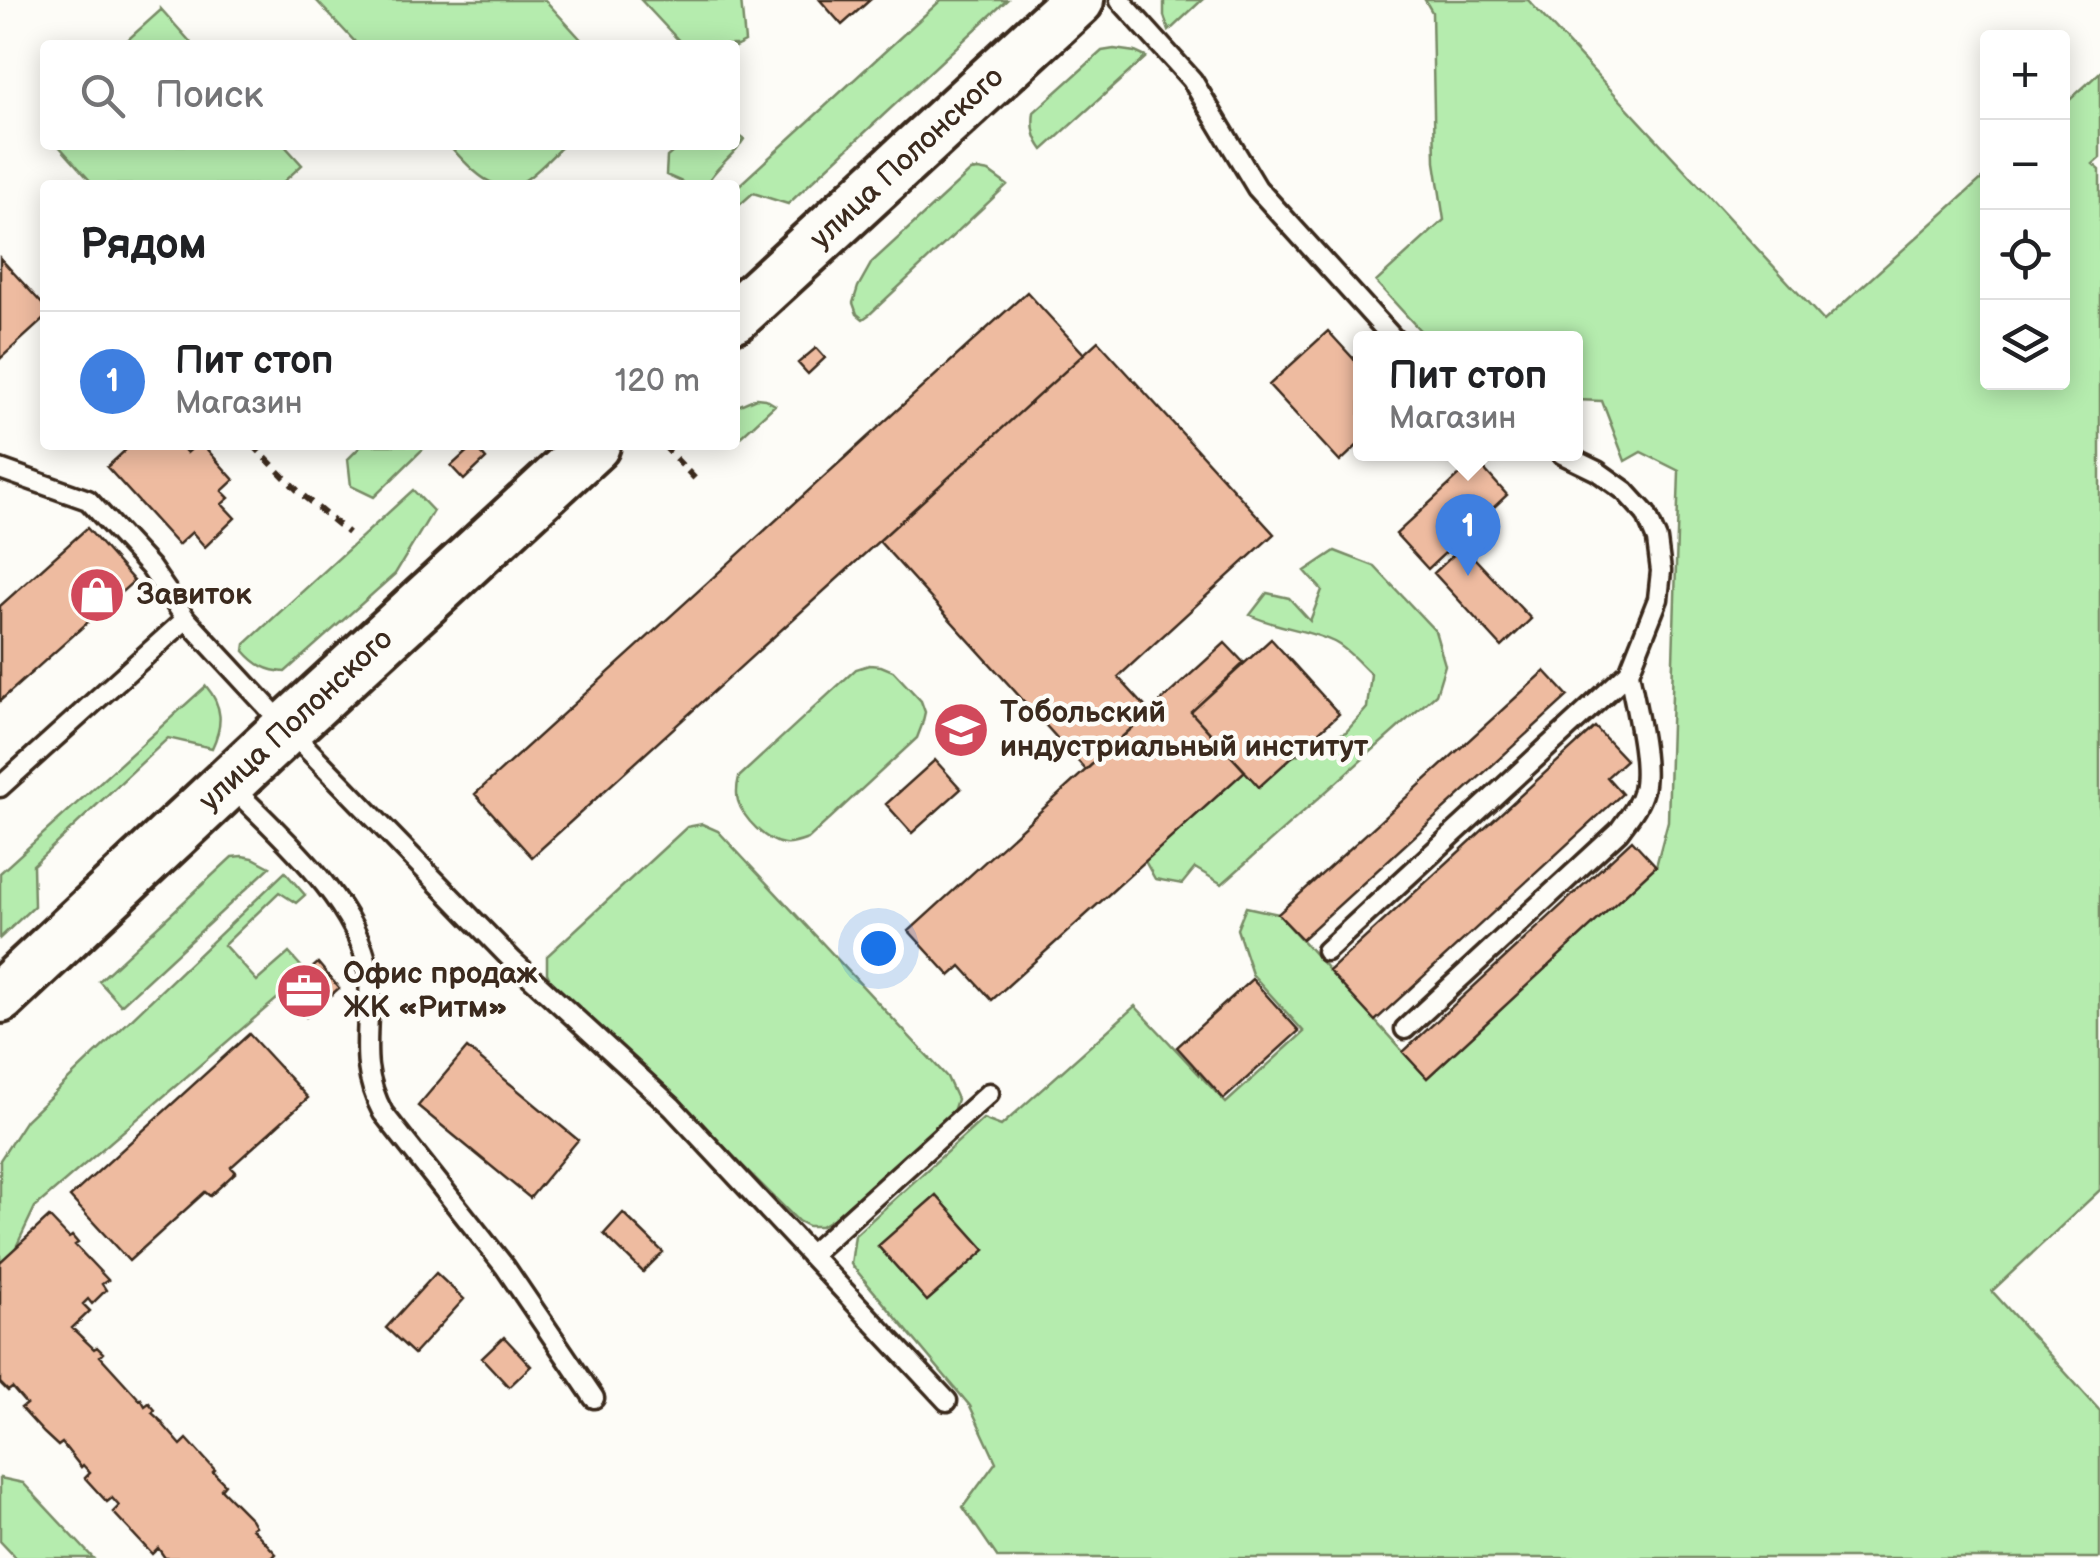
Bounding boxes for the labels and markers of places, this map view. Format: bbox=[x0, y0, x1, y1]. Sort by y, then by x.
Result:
pin: 1 bbox=[1436, 494, 1500, 576]
shop icon: Завиток bbox=[67, 565, 127, 625]
place label: Завиток bbox=[136, 577, 252, 613]
place label: Тобольский индустриальный институт bbox=[1000, 695, 1369, 765]
school or university icon: Тобольский индустриальный институт bbox=[931, 700, 991, 760]
place label: Офис продаж ЖК «Ритм» bbox=[343, 956, 538, 1026]
office icon: Офис продаж ЖК «Ритм» bbox=[274, 961, 334, 1021]

